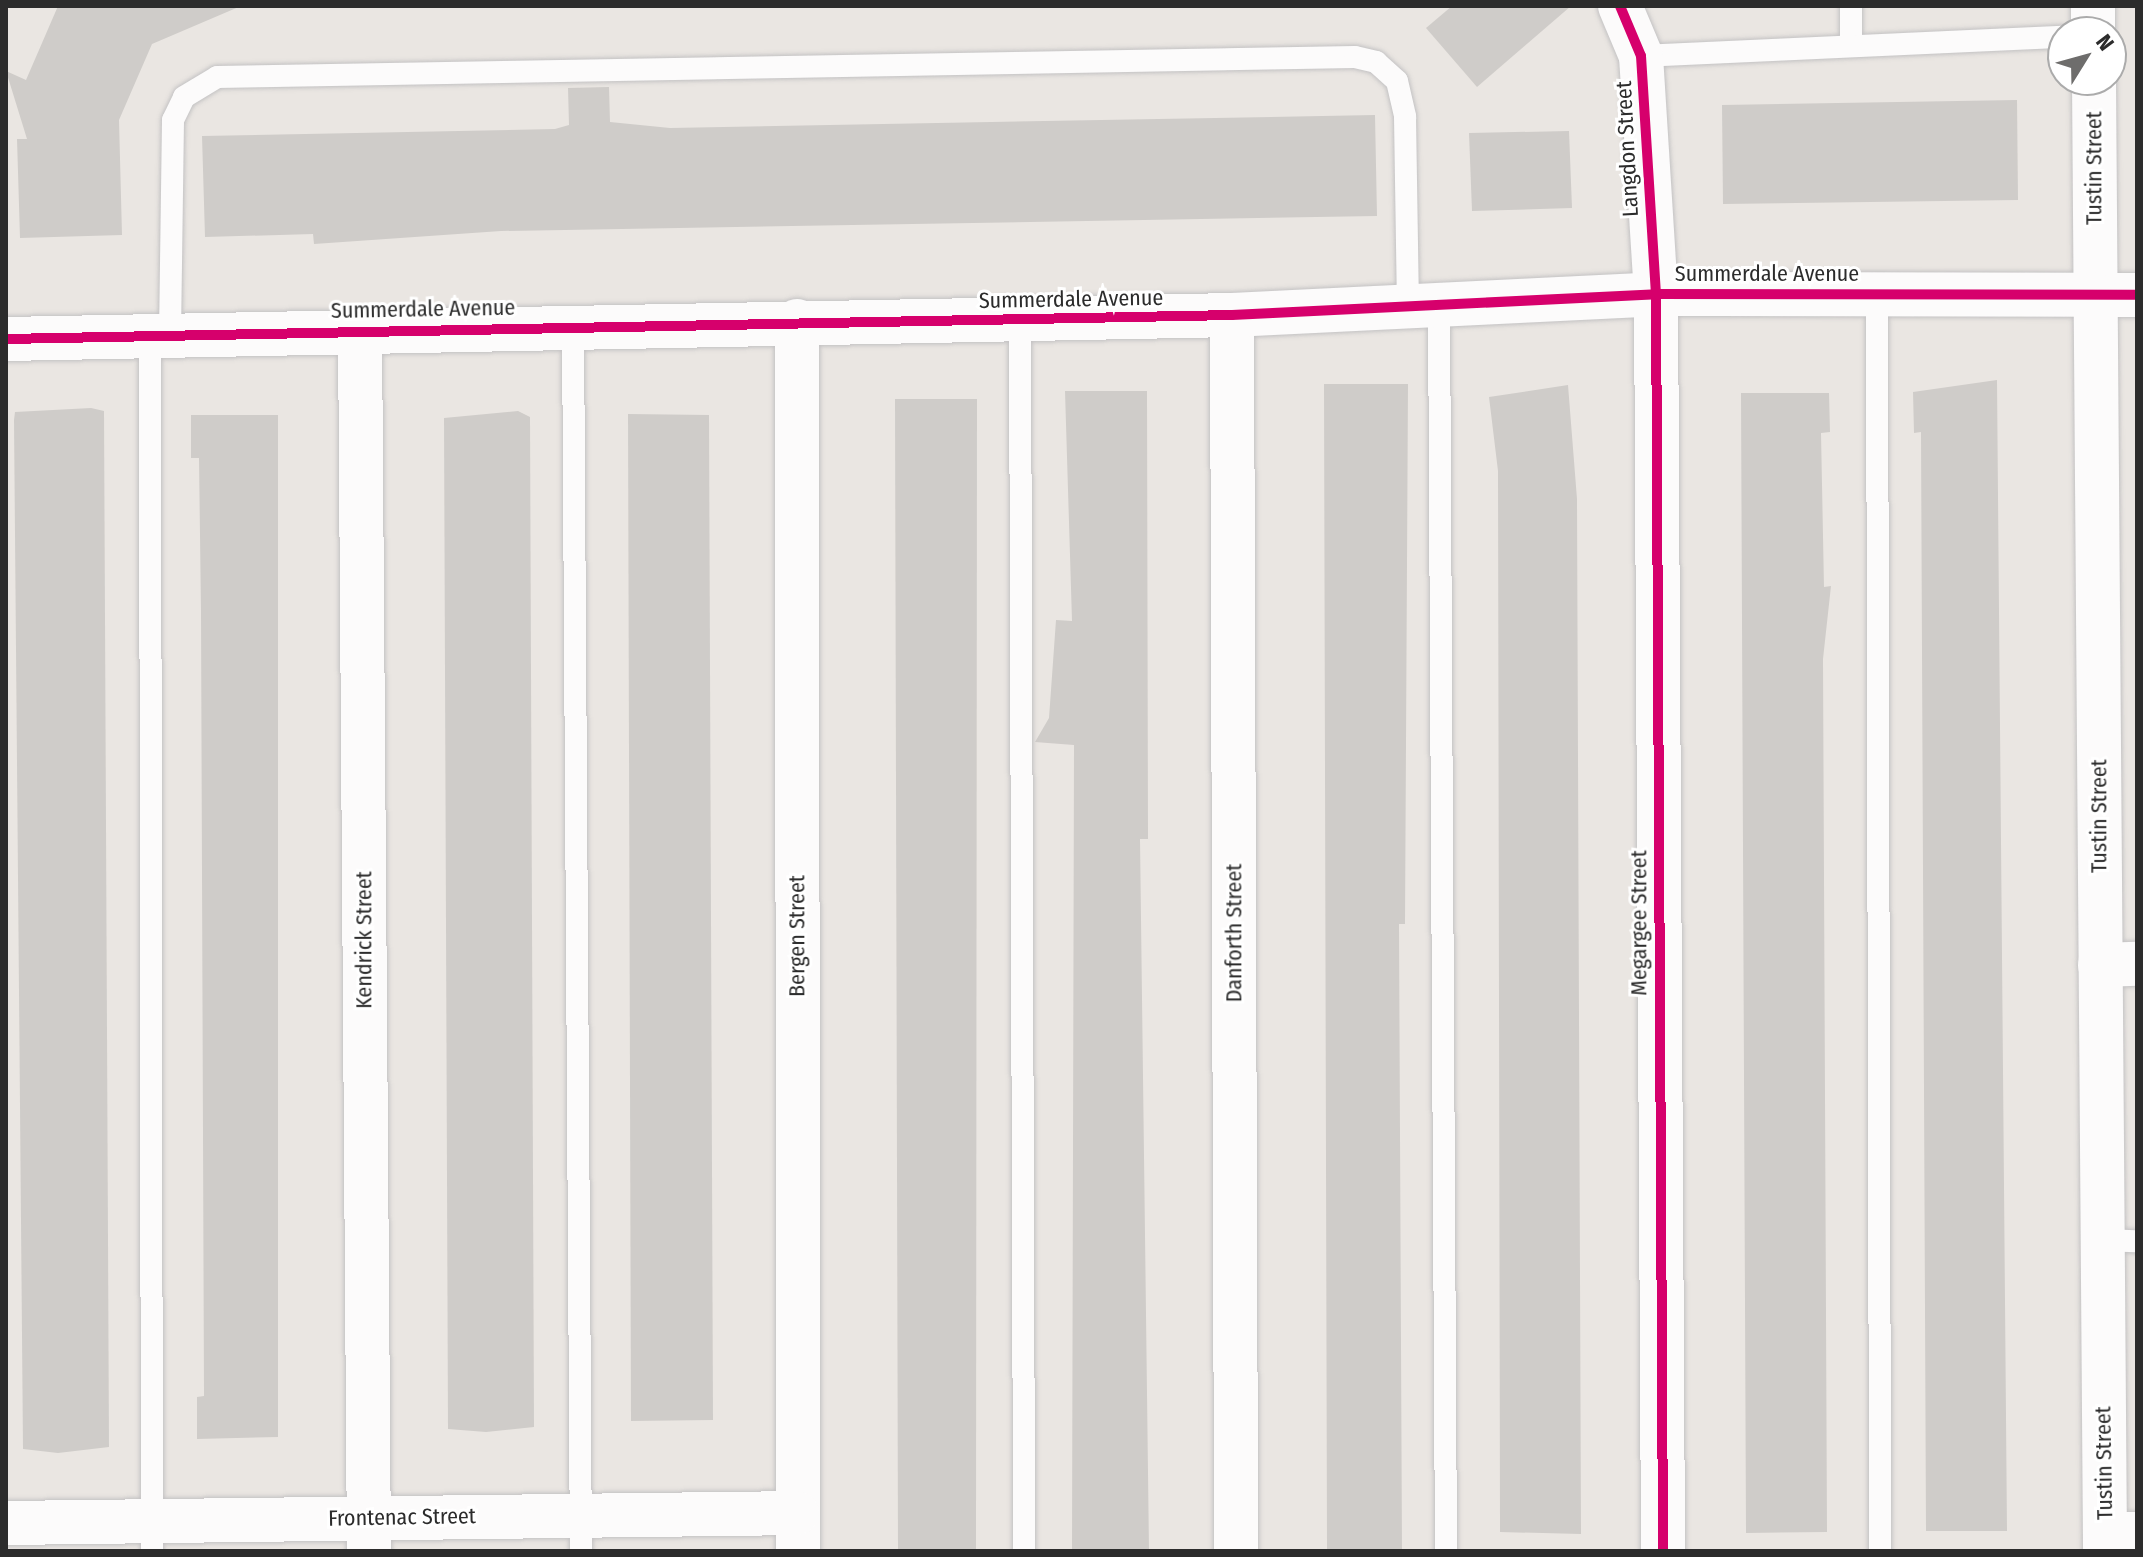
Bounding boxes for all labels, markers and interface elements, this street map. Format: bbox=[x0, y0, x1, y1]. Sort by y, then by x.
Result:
north arrow bbox=[2047, 16, 2127, 96]
text: N bbox=[2090, 29, 2120, 56]
street label: Langdon Street bbox=[1610, 80, 1644, 218]
street label: Tustin Street bbox=[2081, 111, 2107, 225]
street label: Summerdale Avenue bbox=[1675, 261, 1859, 287]
street label: Summerdale Avenue bbox=[979, 284, 1163, 314]
street label: Summerdale Avenue bbox=[331, 294, 515, 324]
street label: Tustin Street bbox=[2086, 759, 2112, 873]
street label: Megargee Street bbox=[1626, 850, 1652, 996]
street label: Danforth Street bbox=[1221, 864, 1247, 1002]
street label: Kendrick Street bbox=[351, 871, 377, 1009]
street label: Bergen Street bbox=[784, 875, 810, 997]
street label: Tustin Street bbox=[2090, 1406, 2118, 1520]
street label: Frontenac Street bbox=[328, 1503, 476, 1531]

